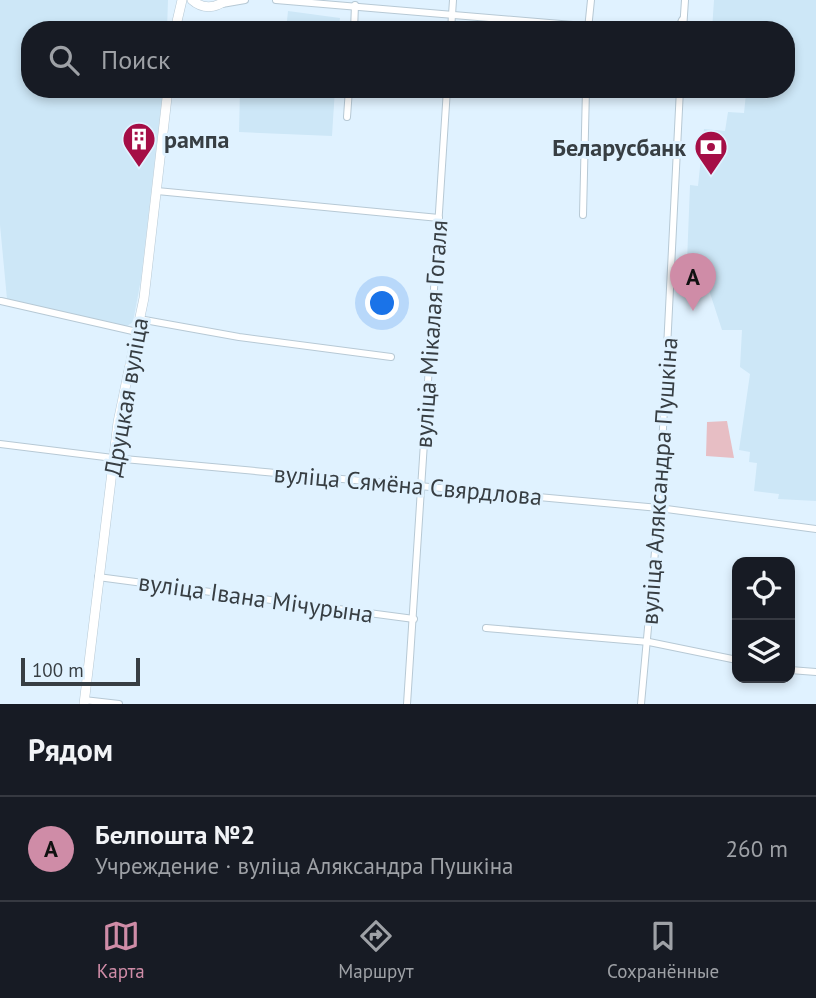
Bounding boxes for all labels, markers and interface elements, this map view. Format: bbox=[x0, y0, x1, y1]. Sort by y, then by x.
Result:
search box bbox=[21, 21, 795, 98]
icon: search bbox=[45, 41, 83, 79]
text: Поиск bbox=[101, 43, 170, 76]
building icon: рампа bbox=[120, 120, 158, 169]
place label: рампа bbox=[164, 124, 230, 155]
bank icon: Беларусбанк bbox=[692, 128, 730, 177]
place label: Беларусбанк bbox=[552, 132, 686, 163]
street label: вуліца Мікалая Гогаля bbox=[408, 219, 454, 449]
pin: A bbox=[670, 253, 716, 311]
your location bbox=[365, 286, 399, 320]
street label: Друцкая вуліца bbox=[97, 315, 155, 479]
street label: вуліца Аляксандра Пушкіна bbox=[633, 336, 685, 626]
street label: вуліца Сямёна Свярдлова bbox=[273, 458, 543, 512]
map controls bbox=[732, 557, 795, 683]
button: locate bbox=[732, 557, 795, 620]
street label: вуліца Івана Мічурына bbox=[137, 566, 375, 630]
button: layers bbox=[732, 620, 795, 683]
scale bar bbox=[21, 655, 140, 687]
text: 100 m bbox=[32, 658, 84, 682]
text: Рядом bbox=[28, 730, 113, 769]
text: Белпошта №2 bbox=[95, 818, 255, 851]
text: A bbox=[44, 834, 58, 863]
text: 260 m bbox=[726, 834, 788, 863]
text: Учреждение · вуліца Аляксандра Пушкіна bbox=[95, 851, 514, 880]
tab: Карта bbox=[97, 917, 145, 983]
tab: Маршрут bbox=[338, 917, 414, 983]
tab: Сохранённые bbox=[607, 917, 719, 983]

